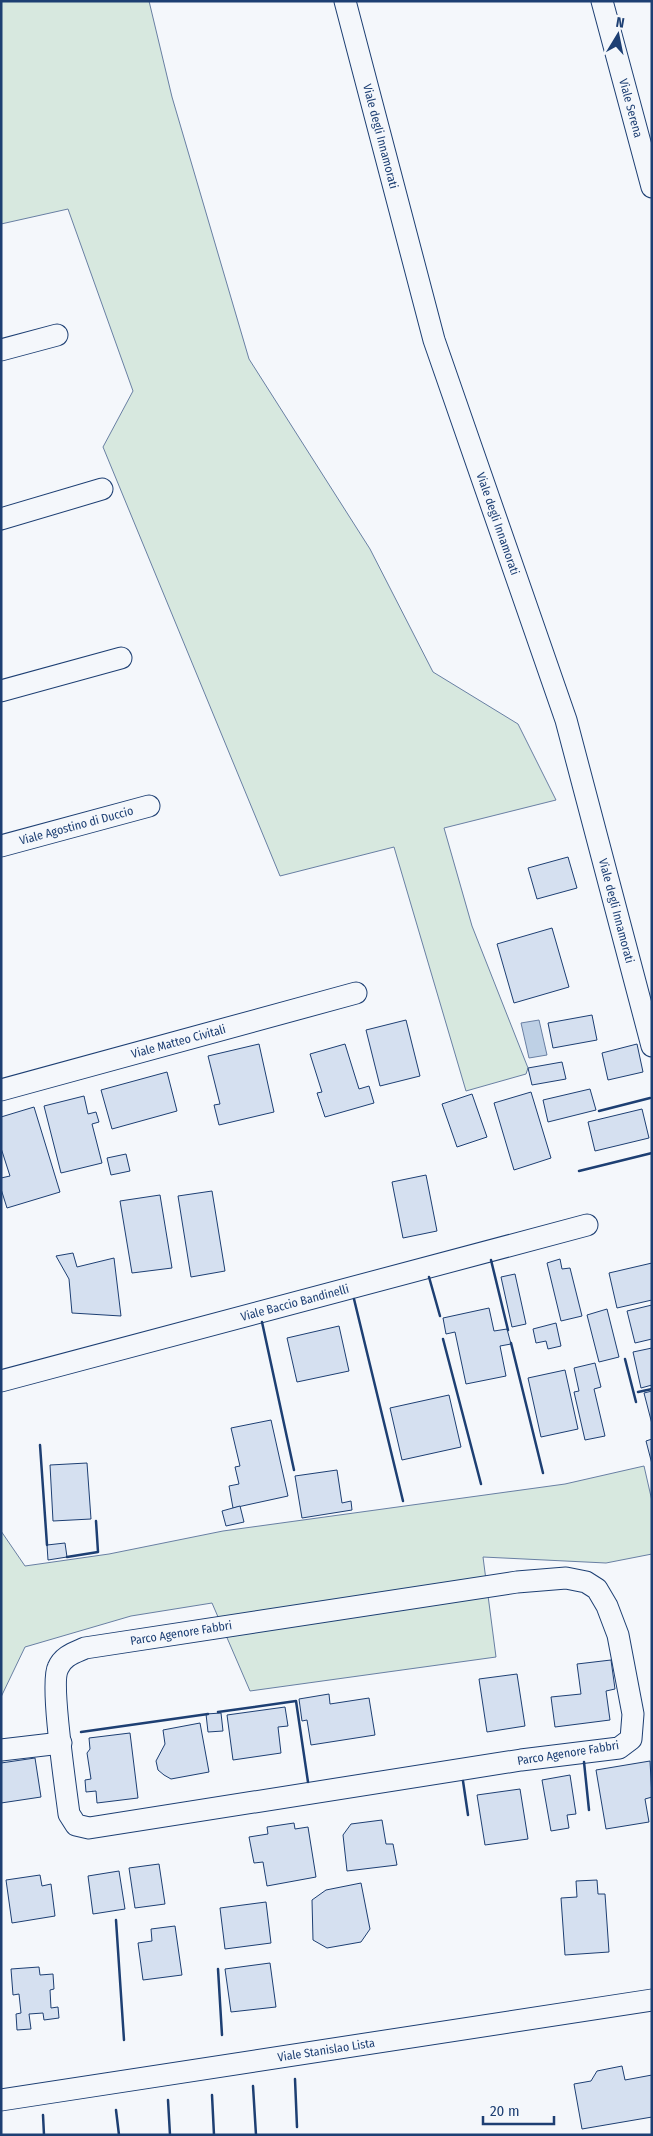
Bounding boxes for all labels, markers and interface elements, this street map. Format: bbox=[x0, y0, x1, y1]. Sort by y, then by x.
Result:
north arrow bbox=[593, 10, 643, 60]
text: N bbox=[615, 14, 626, 32]
street label: Viale Serena bbox=[616, 77, 645, 139]
street label: Viale degli Innamorati bbox=[360, 83, 401, 190]
street label: Viale degli Innamorati bbox=[474, 471, 522, 577]
street label: Viale Agostino di Duccio bbox=[18, 804, 135, 848]
street label: Viale degli Innamorati bbox=[596, 857, 637, 965]
street label: Viale Matteo Civitali bbox=[130, 1022, 227, 1061]
street label: Viale Baccio Bandinelli bbox=[239, 1282, 350, 1324]
street label: Parco Agenore Fabbri bbox=[129, 1618, 233, 1648]
street label: Parco Agenore Fabbri bbox=[516, 1738, 620, 1768]
street label: Viale Stanislao Lista bbox=[277, 2036, 376, 2064]
scale bar bbox=[483, 2094, 554, 2126]
text: 20 m bbox=[490, 2102, 520, 2120]

